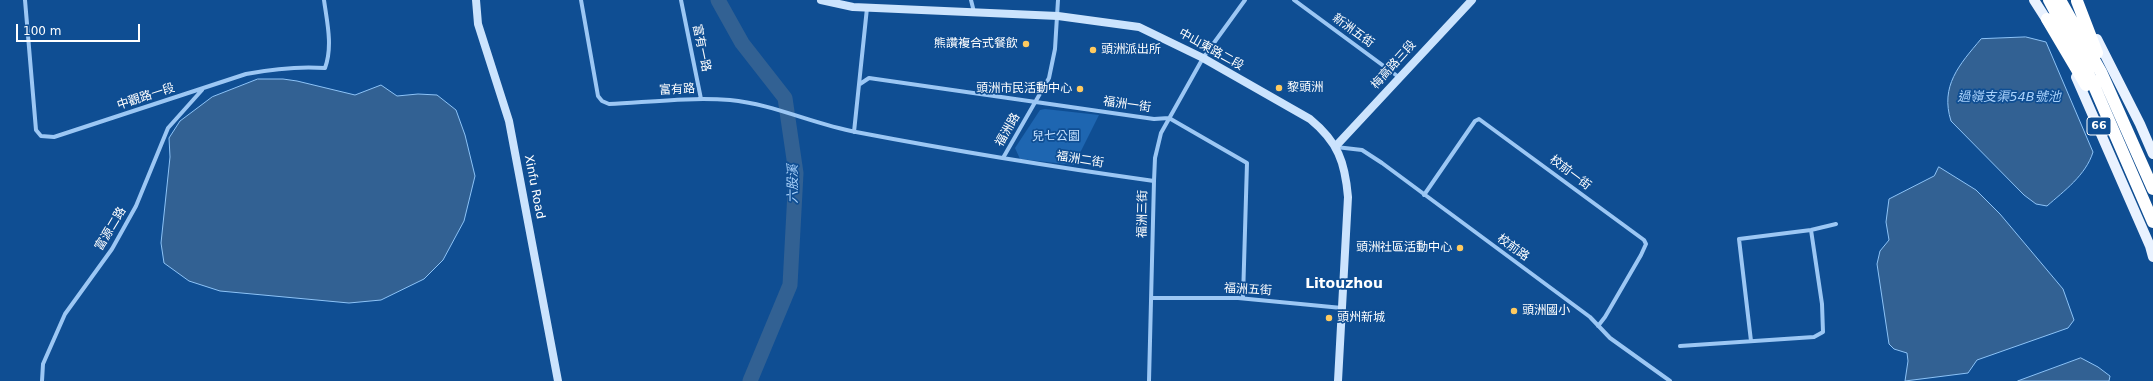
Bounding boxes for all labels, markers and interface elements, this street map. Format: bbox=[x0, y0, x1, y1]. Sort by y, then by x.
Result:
street label: 新洲五街 bbox=[1329, 11, 1377, 51]
scale bar bbox=[18, 16, 142, 42]
street label: 富有一路 bbox=[689, 23, 713, 73]
text: 100 m bbox=[23, 24, 61, 38]
street label: 中山東路二段 bbox=[1176, 26, 1246, 74]
place label: 熊讚複合式餐飲 bbox=[934, 37, 1018, 51]
street label: 梅高路三段 bbox=[1369, 38, 1419, 92]
marker: 熊讚複合式餐飲 bbox=[1021, 39, 1031, 49]
place label: 頭洲派出所 bbox=[1101, 43, 1161, 57]
marker: 頭洲派出所 bbox=[1088, 45, 1098, 55]
street label: 中觀路一段 bbox=[115, 81, 177, 113]
place label: 黎頭洲 bbox=[1287, 81, 1323, 95]
street label: 富有路 bbox=[659, 82, 695, 98]
place label: 頭洲市民活動中心 bbox=[976, 82, 1072, 96]
marker: 黎頭洲 bbox=[1274, 83, 1284, 93]
marker: 頭洲市民活動中心 bbox=[1075, 84, 1085, 94]
water label: 過嶺支渠54B號池 bbox=[1957, 90, 2061, 106]
street label: 福洲一街 bbox=[1102, 95, 1152, 115]
street label: 福洲路 bbox=[993, 111, 1023, 149]
road number: 66 bbox=[2087, 117, 2111, 135]
park label: 兒七公園 bbox=[1032, 130, 1080, 144]
street label: 福洲二街 bbox=[1055, 149, 1105, 171]
street label: 校前一街 bbox=[1546, 153, 1594, 193]
street label: Xinfu Road bbox=[521, 154, 547, 220]
water label: 六股溪 bbox=[786, 165, 802, 203]
street label: 福洲三街 bbox=[1135, 190, 1151, 238]
street label: 富源二路 bbox=[92, 205, 130, 253]
street label: 校前路 bbox=[1494, 232, 1532, 264]
place label: 頭洲社區活動中心 bbox=[1356, 241, 1452, 255]
marker: 頭洲社區活動中心 bbox=[1455, 243, 1465, 253]
district label: Litouzhou bbox=[1305, 276, 1383, 292]
street label: 福洲五街 bbox=[1224, 282, 1272, 298]
place label: 頭洲國小 bbox=[1522, 304, 1570, 318]
marker: 頭洲國小 bbox=[1509, 306, 1519, 316]
place label: 頭州新城 bbox=[1337, 311, 1385, 325]
marker: 頭州新城 bbox=[1324, 313, 1334, 323]

